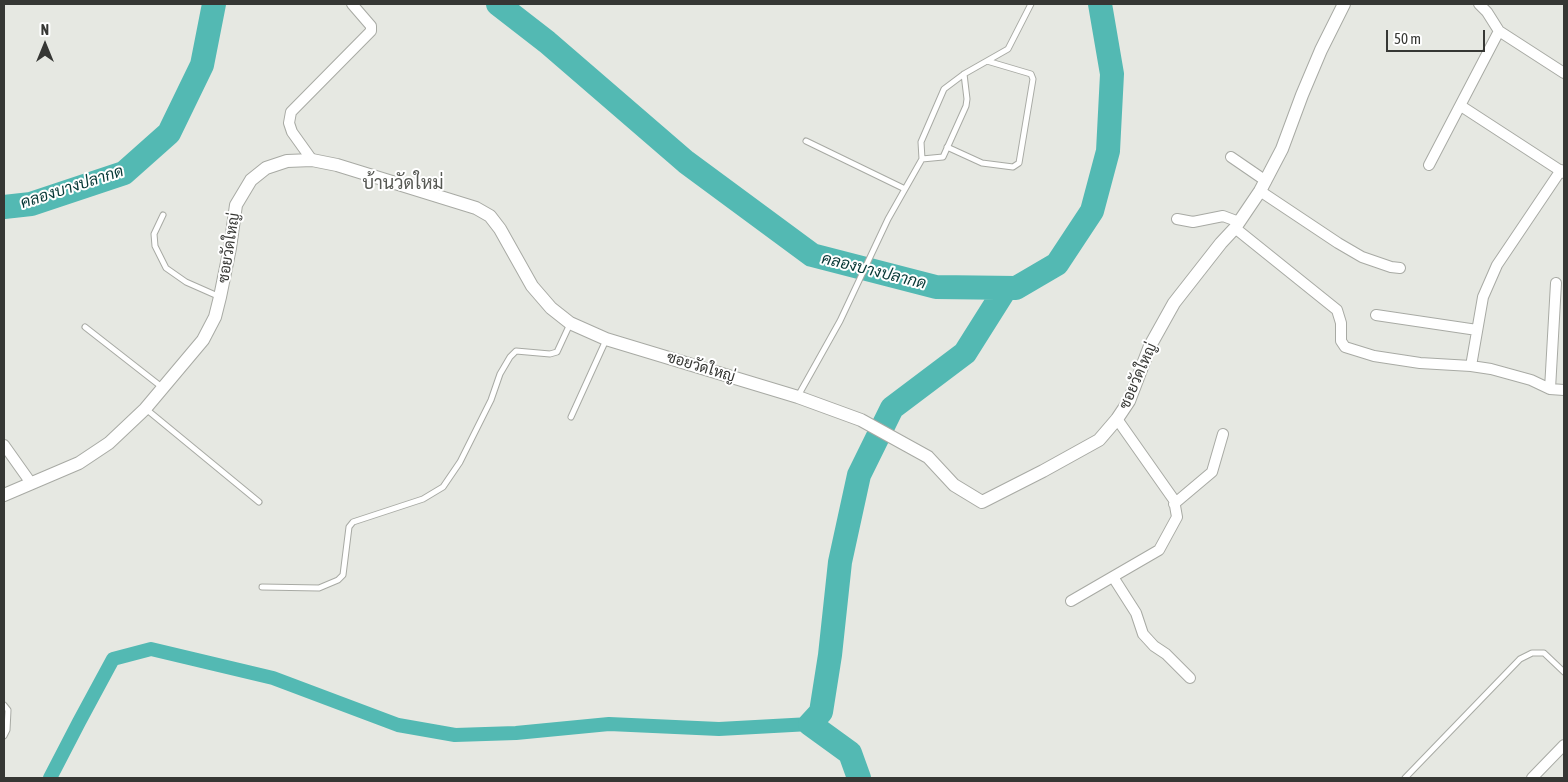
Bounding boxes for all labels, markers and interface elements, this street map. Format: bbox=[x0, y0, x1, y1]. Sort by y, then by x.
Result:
north arrow bbox=[20, 20, 70, 70]
scale bar bbox=[1388, 20, 1487, 52]
text: N bbox=[41, 22, 49, 38]
text: 50 m bbox=[1394, 30, 1421, 47]
water label: คลองบางปลากด bbox=[18, 161, 126, 213]
district label: บ้านวัดใหม่ bbox=[363, 172, 443, 194]
street label: ซอยวัดใหญ่ bbox=[215, 212, 243, 284]
water label: คลองบางปลากด bbox=[820, 249, 928, 293]
street label: ซอยวัดใหญ่ bbox=[1115, 340, 1161, 412]
street label: ซอยวัดใหญ่ bbox=[664, 348, 738, 386]

